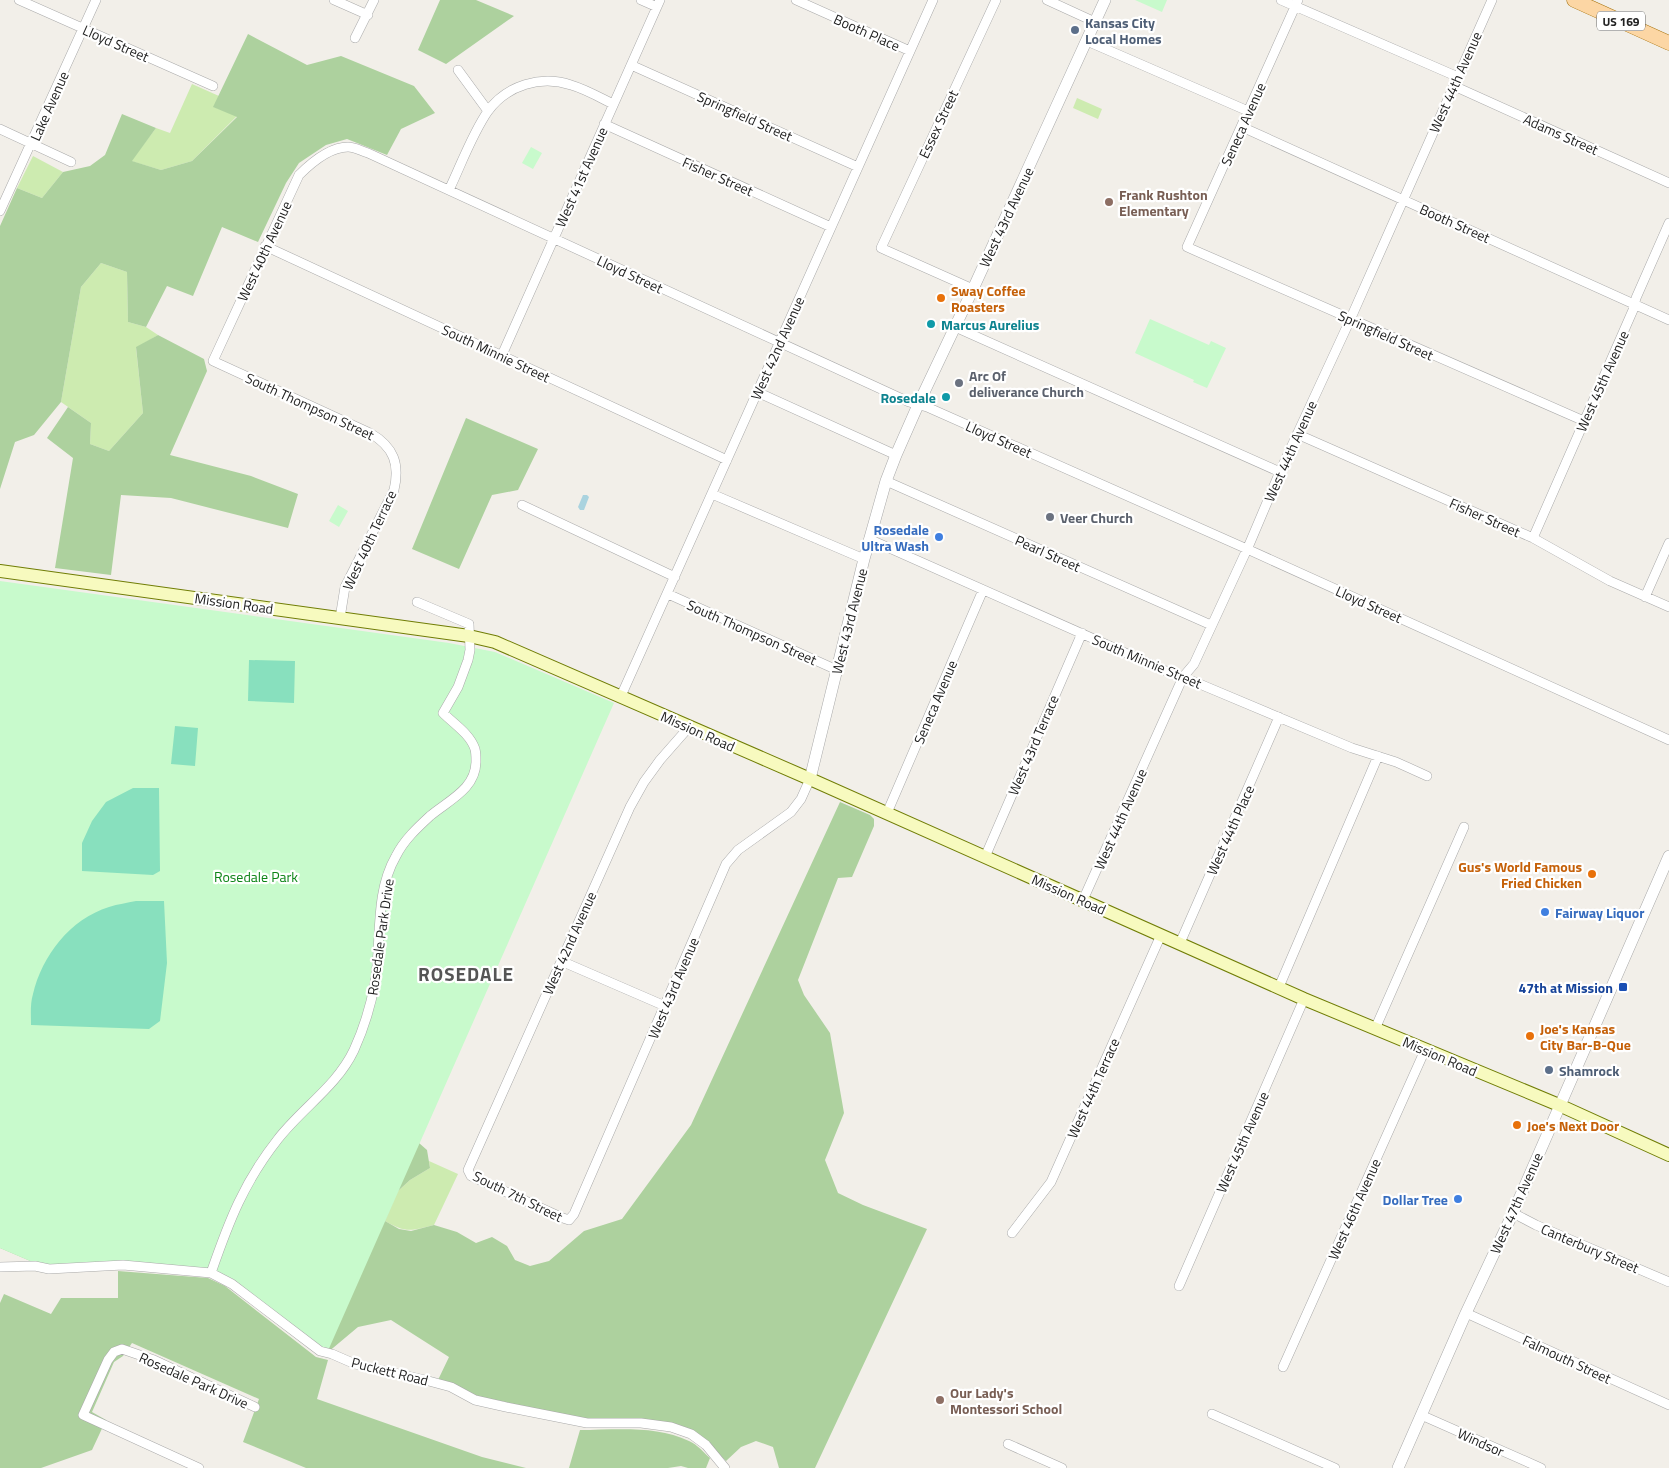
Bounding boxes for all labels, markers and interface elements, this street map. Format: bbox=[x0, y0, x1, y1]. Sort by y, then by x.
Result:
street label: Booth Place bbox=[831, 8, 903, 56]
place label: Kansas City Local Homes bbox=[1085, 12, 1162, 49]
road number: US 169 bbox=[1597, 12, 1645, 30]
street label: Lloyd Street bbox=[80, 19, 153, 67]
marker: Kansas City Local Homes bbox=[1069, 24, 1081, 36]
street label: West 44th Avenue bbox=[1423, 28, 1487, 136]
street label: Lake Avenue bbox=[24, 68, 74, 144]
street label: Seneca Avenue bbox=[1215, 79, 1271, 169]
street label: Springfield Street bbox=[694, 86, 796, 146]
street label: Essex Street bbox=[913, 86, 963, 162]
street label: Adams Street bbox=[1520, 108, 1602, 160]
street label: West 41st Avenue bbox=[550, 124, 612, 230]
street label: Fisher Street bbox=[679, 151, 757, 201]
street label: West 43rd Avenue bbox=[974, 163, 1038, 271]
place label: Frank Rushton Elementary bbox=[1119, 184, 1208, 221]
marker: Frank Rushton Elementary bbox=[1103, 196, 1115, 208]
street label: West 40th Avenue bbox=[232, 197, 296, 305]
street label: Booth Street bbox=[1416, 198, 1494, 248]
street label: Lloyd Street bbox=[594, 250, 666, 298]
place label: Sway Coffee Roasters bbox=[951, 280, 1026, 317]
marker: Sway Coffee Roasters bbox=[935, 292, 947, 304]
street label: West 42nd Avenue bbox=[745, 293, 809, 403]
street label: Springfield Street bbox=[1335, 305, 1437, 365]
place label: Marcus Aurelius bbox=[941, 314, 1040, 335]
marker: Marcus Aurelius bbox=[925, 318, 937, 330]
street label: South Minnie Street bbox=[438, 319, 554, 387]
street label: West 45th Avenue bbox=[1570, 327, 1634, 435]
place label: Arc Of deliverance Church bbox=[969, 365, 1084, 402]
street label: South Thompson Street bbox=[242, 367, 378, 445]
marker: Arc Of deliverance Church bbox=[953, 377, 965, 389]
place label: Rosedale bbox=[880, 387, 936, 408]
marker: Rosedale bbox=[940, 391, 952, 403]
street label: West 44th Avenue bbox=[1258, 397, 1322, 505]
street label: Lloyd Street bbox=[963, 415, 1036, 463]
street label: West 40th Terrace bbox=[337, 487, 401, 593]
street label: Fisher Street bbox=[1446, 492, 1524, 542]
place label: Veer Church bbox=[1060, 507, 1133, 528]
marker: Veer Church bbox=[1044, 511, 1056, 523]
place label: Rosedale Ultra Wash bbox=[861, 519, 929, 556]
street label: Pearl Street bbox=[1012, 529, 1084, 577]
marker: Rosedale Ultra Wash bbox=[933, 531, 945, 543]
street label: West 43rd Avenue bbox=[826, 566, 872, 676]
street label: Lloyd Street bbox=[1333, 580, 1406, 628]
street label: Mission Road bbox=[193, 587, 275, 619]
street label: South Thompson Street bbox=[684, 594, 820, 670]
street label: South Minnie Street bbox=[1089, 628, 1205, 694]
street label: Seneca Avenue bbox=[908, 657, 962, 747]
street label: West 43rd Terrace bbox=[1002, 691, 1064, 799]
street label: Mission Road bbox=[658, 705, 738, 757]
street label: West 44th Avenue bbox=[1088, 765, 1152, 873]
street label: West 44th Place bbox=[1201, 782, 1259, 878]
place label: Gus's World Famous Fried Chicken bbox=[1458, 856, 1582, 893]
park label: Rosedale Park bbox=[214, 866, 298, 887]
street label: Mission Road bbox=[1029, 868, 1109, 920]
marker: Gus's World Famous Fried Chicken bbox=[1586, 868, 1598, 880]
street label: Rosedale Park Drive bbox=[361, 877, 399, 997]
street label: West 42nd Avenue bbox=[537, 888, 601, 998]
place label: Fairway Liquor bbox=[1555, 902, 1644, 923]
marker: Fairway Liquor bbox=[1539, 906, 1551, 918]
street label: West 43rd Avenue bbox=[642, 934, 704, 1042]
district label: ROSEDALE bbox=[418, 959, 514, 988]
place label: 47th at Mission bbox=[1518, 977, 1613, 998]
marker: 47th at Mission bbox=[1617, 981, 1629, 993]
place label: Joe's Kansas City Bar-B-Que bbox=[1540, 1018, 1631, 1055]
marker: Joe's Kansas City Bar-B-Que bbox=[1524, 1030, 1536, 1042]
street label: Mission Road bbox=[1399, 1031, 1481, 1081]
street label: West 44th Terrace bbox=[1061, 1034, 1125, 1142]
place label: Shamrock bbox=[1559, 1060, 1620, 1081]
marker: Shamrock bbox=[1543, 1064, 1555, 1076]
street label: West 45th Avenue bbox=[1210, 1088, 1274, 1196]
place label: Joe's Next Door bbox=[1527, 1115, 1619, 1136]
marker: Joe's Next Door bbox=[1511, 1119, 1523, 1131]
street label: West 47th Avenue bbox=[1484, 1149, 1548, 1257]
street label: West 46th Avenue bbox=[1322, 1155, 1386, 1263]
street label: South 7th Street bbox=[470, 1165, 566, 1227]
place label: Dollar Tree bbox=[1382, 1189, 1448, 1210]
marker: Dollar Tree bbox=[1452, 1193, 1464, 1205]
street label: Canterbury Street bbox=[1538, 1218, 1642, 1278]
street label: Falmouth Street bbox=[1519, 1329, 1615, 1389]
street label: Rosedale Park Drive bbox=[136, 1346, 252, 1414]
street label: Puckett Road bbox=[349, 1351, 431, 1391]
place label: Our Lady's Montessori School bbox=[950, 1382, 1062, 1419]
marker: Our Lady's Montessori School bbox=[934, 1394, 946, 1406]
street label: Windsor bbox=[1454, 1422, 1508, 1462]

